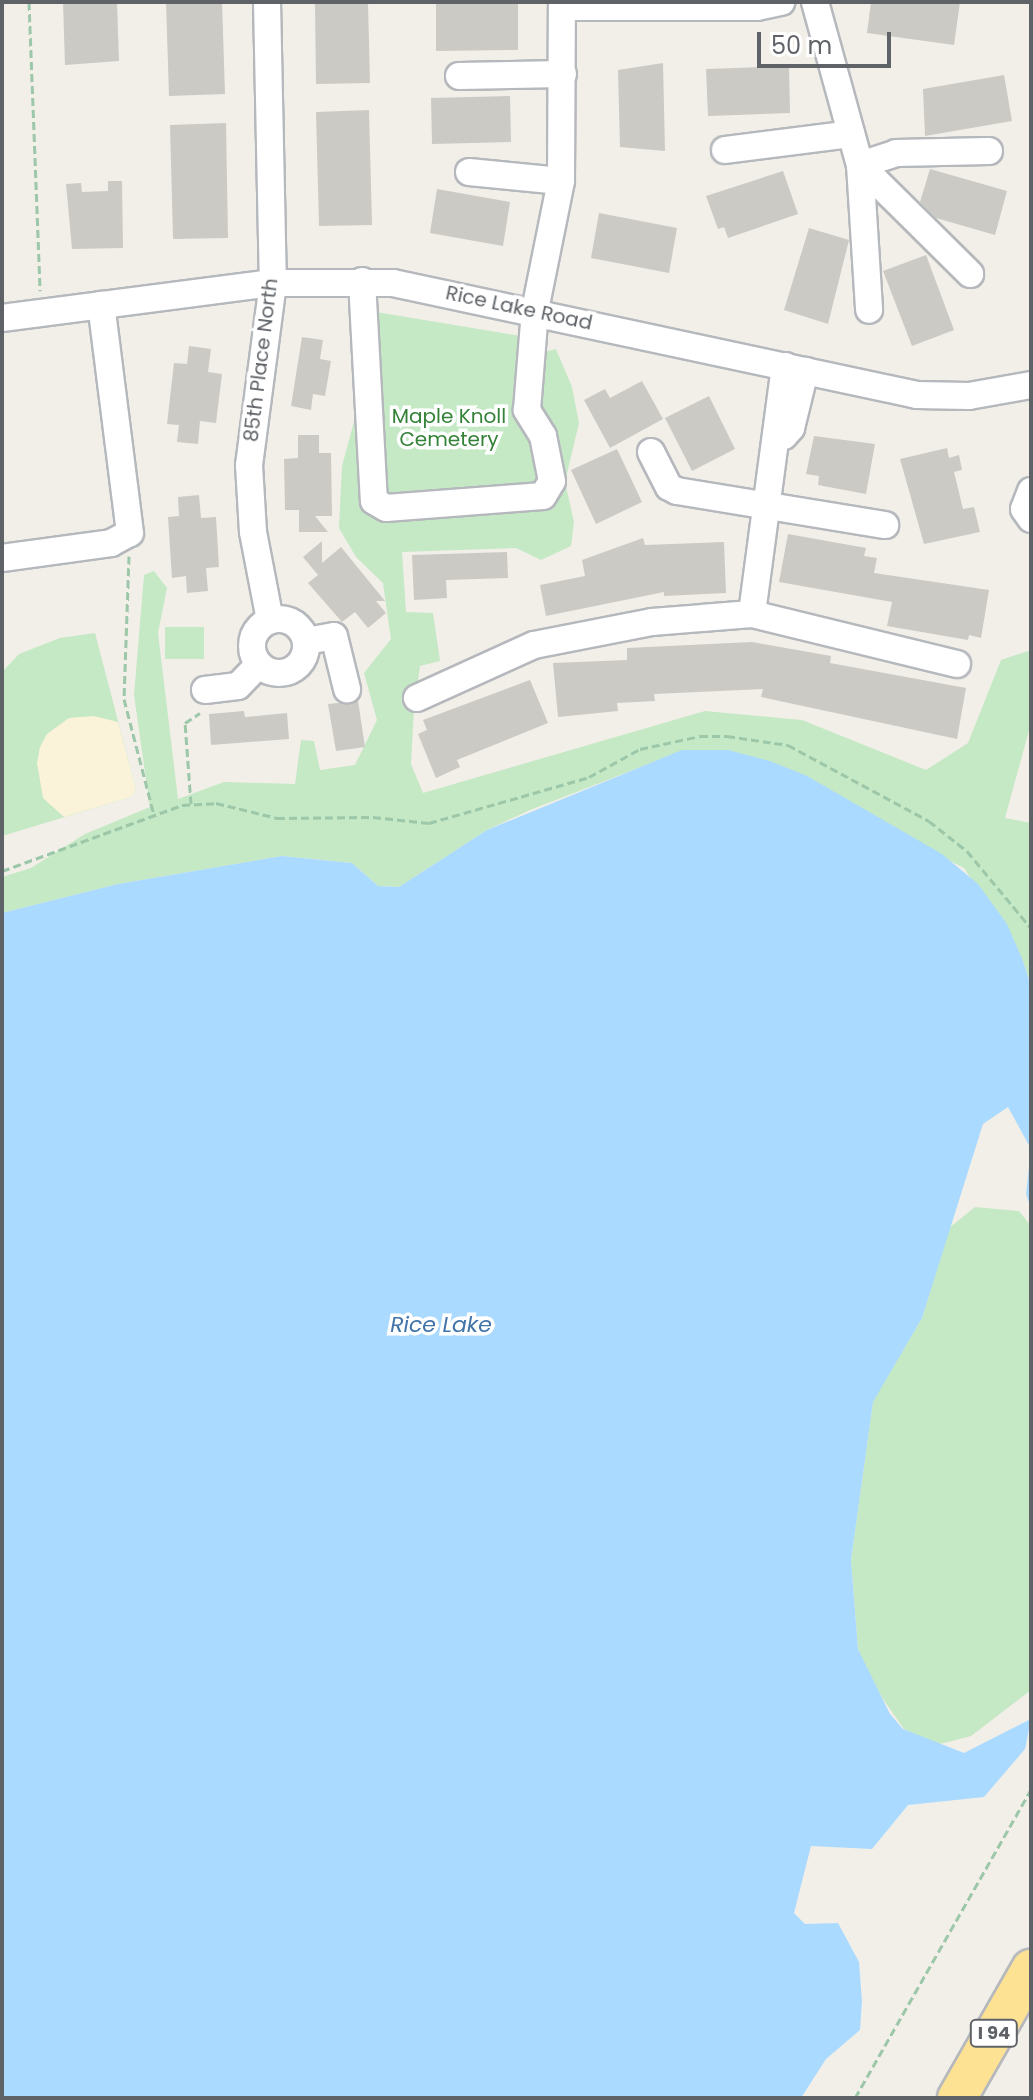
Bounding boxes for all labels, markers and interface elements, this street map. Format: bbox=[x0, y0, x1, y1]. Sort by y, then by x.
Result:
scale bar bbox=[761, 16, 895, 66]
text: 50 m bbox=[771, 29, 832, 62]
street label: 85th Place North bbox=[239, 277, 283, 443]
street label: Rice Lake Road bbox=[444, 281, 594, 335]
park label: Maple Knoll Cemetery bbox=[392, 405, 506, 452]
water label: Rice Lake bbox=[390, 1312, 492, 1338]
road number: I 94 bbox=[968, 2019, 1020, 2047]

